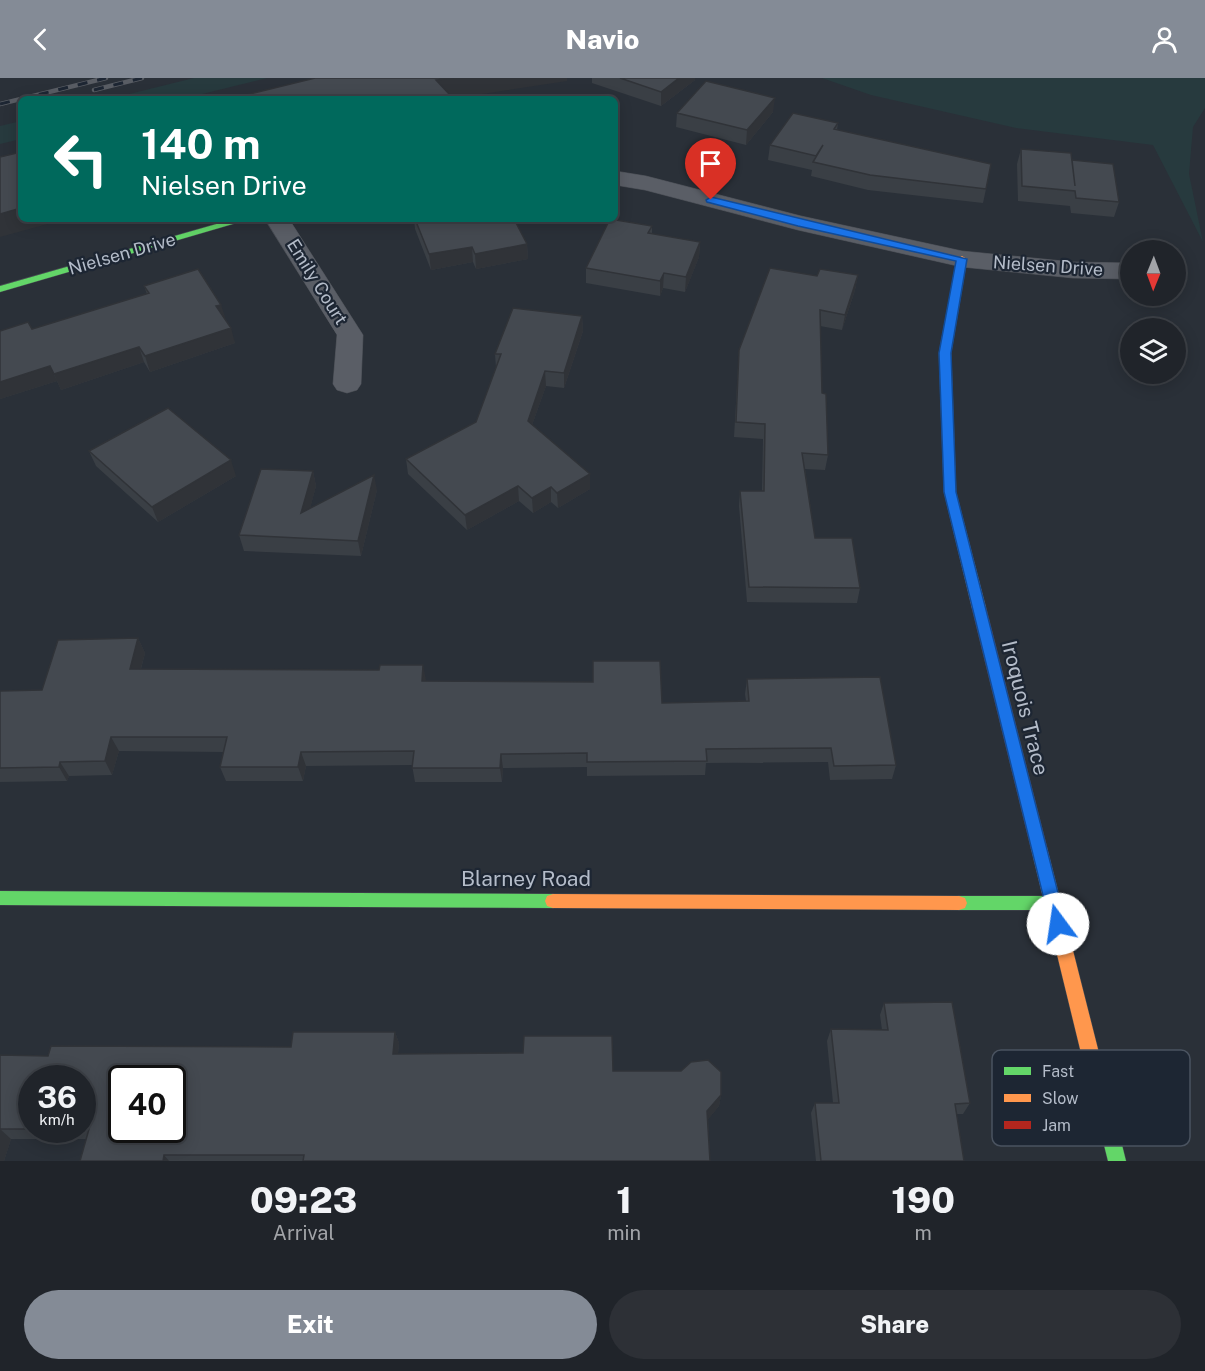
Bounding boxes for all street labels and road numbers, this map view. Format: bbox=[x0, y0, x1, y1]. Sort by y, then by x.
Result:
street label: Nielsen Drive bbox=[66, 228, 178, 279]
street label: Emily Court bbox=[283, 235, 352, 328]
street label: Nielsen Drive bbox=[992, 251, 1104, 280]
street label: Iroquois Trace bbox=[997, 638, 1054, 778]
street label: Blarney Road bbox=[461, 866, 591, 891]

